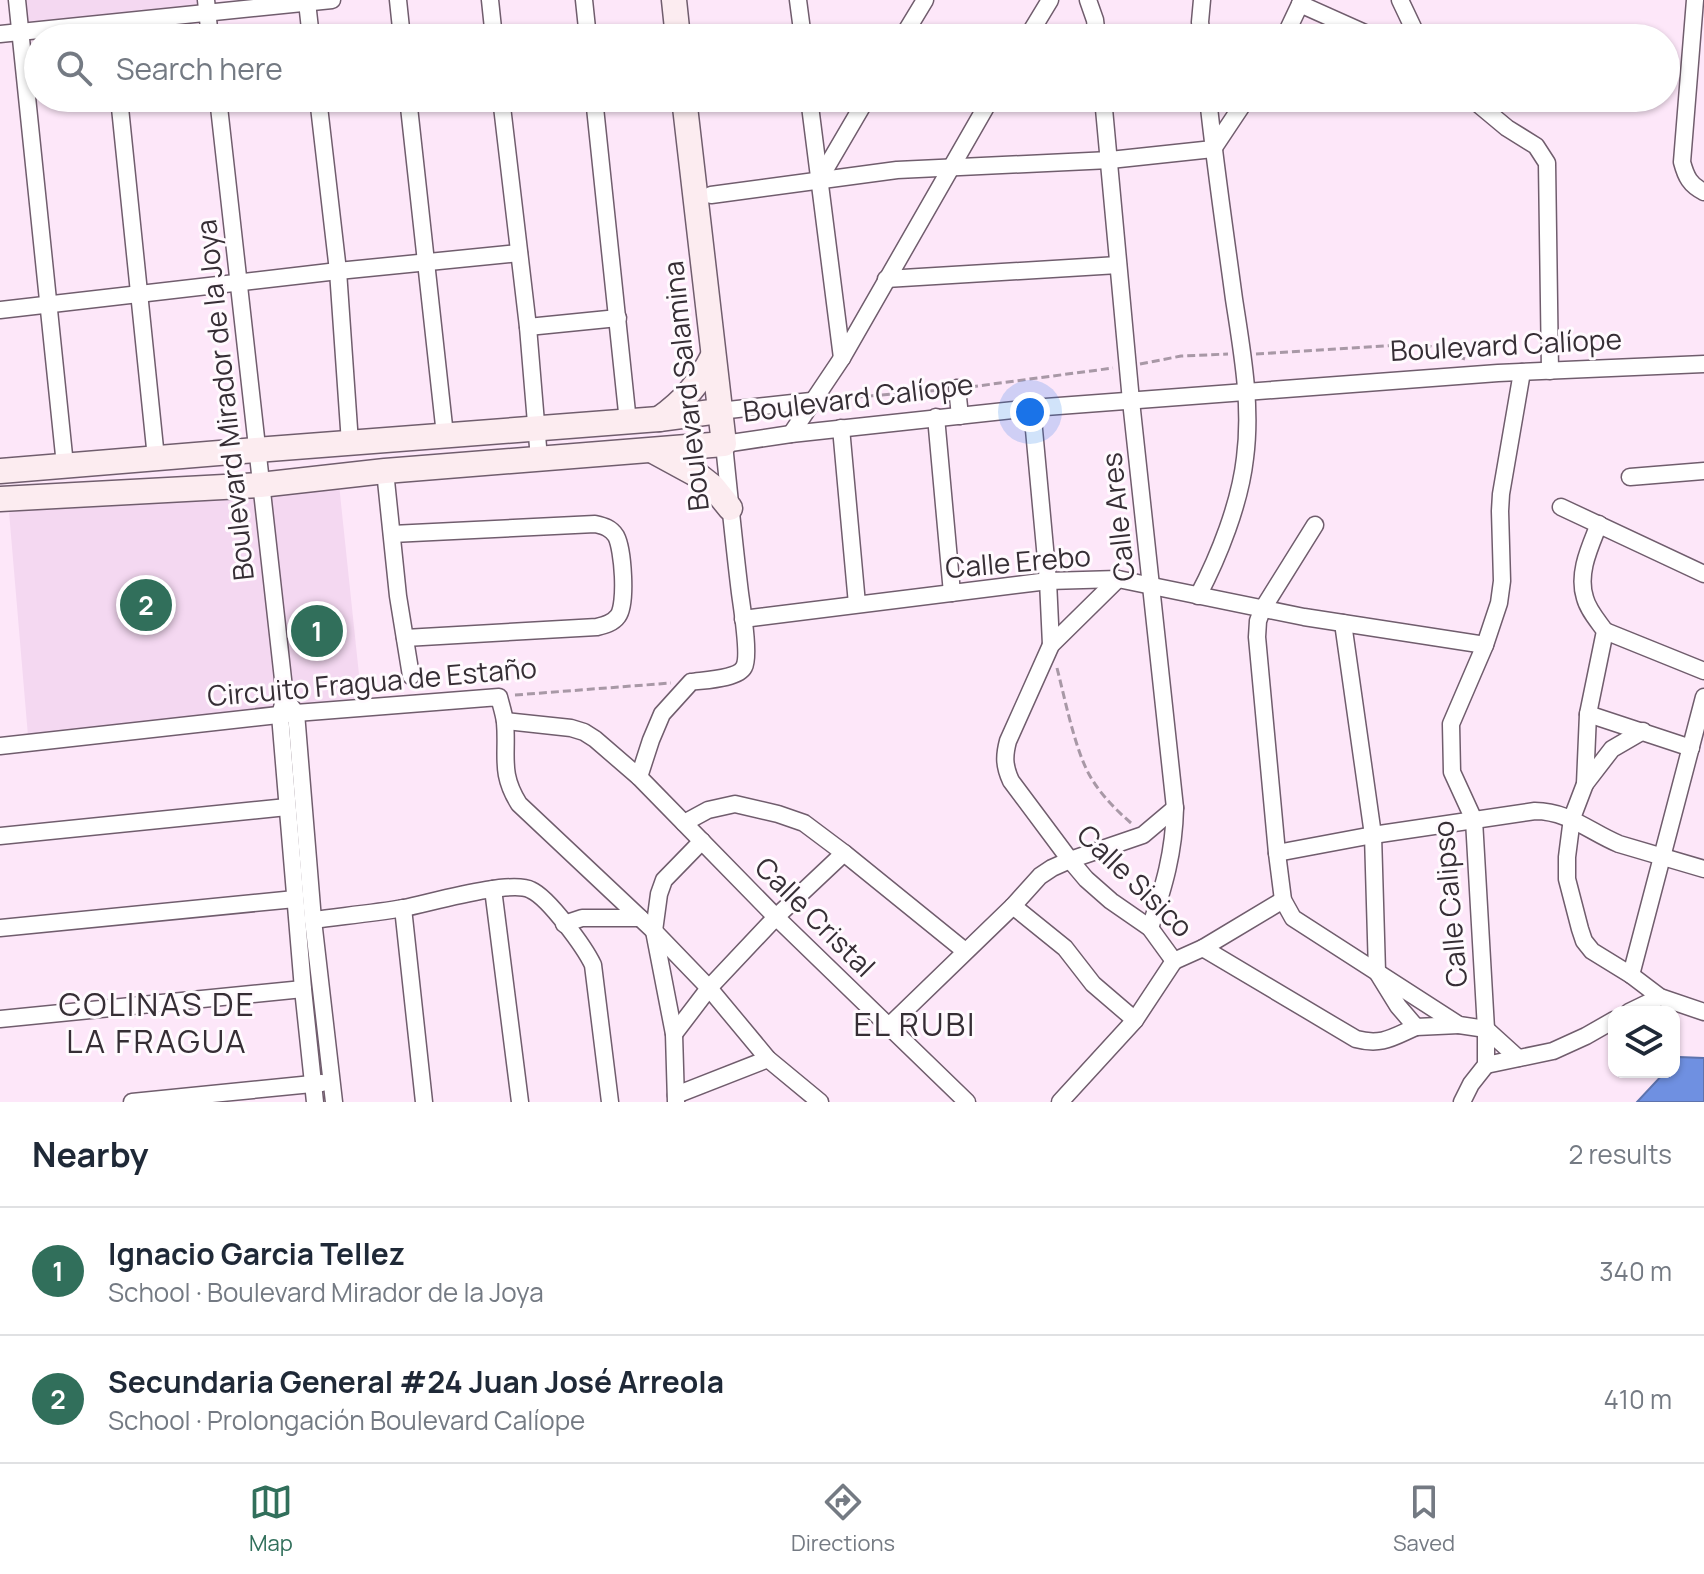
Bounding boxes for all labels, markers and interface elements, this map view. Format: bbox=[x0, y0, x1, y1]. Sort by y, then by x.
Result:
search box bbox=[24, 24, 1680, 112]
icon: search bbox=[52, 46, 96, 90]
text: Search here bbox=[116, 48, 283, 89]
street label: Boulevard Mirador de la Joya bbox=[186, 218, 262, 582]
street label: Boulevard Salamina bbox=[653, 259, 717, 513]
street label: Boulevard Calíope bbox=[1389, 319, 1623, 369]
street label: Boulevard Calíope bbox=[741, 364, 975, 430]
your location bbox=[1010, 392, 1050, 432]
street label: Calle Ares bbox=[1091, 451, 1143, 583]
street label: Calle Erebo bbox=[944, 536, 1092, 586]
pin: 2 bbox=[120, 575, 172, 635]
pin: 1 bbox=[291, 601, 343, 661]
street label: Circuito Fragua de Estaño bbox=[206, 648, 538, 714]
street label: Calle Sisico bbox=[1070, 815, 1202, 945]
street label: Calle Calipso bbox=[1423, 819, 1475, 989]
street label: Calle Cristal bbox=[747, 848, 884, 985]
district label: COLINAS DE LA FRAGUA bbox=[58, 982, 256, 1063]
district label: EL RUBI bbox=[853, 1002, 977, 1046]
map controls bbox=[1608, 1006, 1680, 1078]
button: layers bbox=[1608, 1006, 1680, 1078]
text: Nearby bbox=[32, 1131, 148, 1177]
text: 2 results bbox=[1568, 1136, 1672, 1172]
text: Ignacio Garcia Tellez bbox=[108, 1233, 405, 1274]
text: 1 bbox=[52, 1253, 64, 1289]
text: 340 m bbox=[1599, 1253, 1672, 1289]
text: School · Boulevard Mirador de la Joya bbox=[108, 1274, 544, 1310]
text: Secundaria General #24 Juan José Arreola bbox=[108, 1361, 724, 1402]
text: 2 bbox=[50, 1381, 66, 1417]
text: 410 m bbox=[1603, 1381, 1672, 1417]
text: School · Prolongación Boulevard Calíope bbox=[108, 1402, 585, 1438]
tab: Map bbox=[249, 1480, 293, 1558]
tab: Directions bbox=[791, 1480, 895, 1558]
tab: Saved bbox=[1393, 1480, 1455, 1558]

